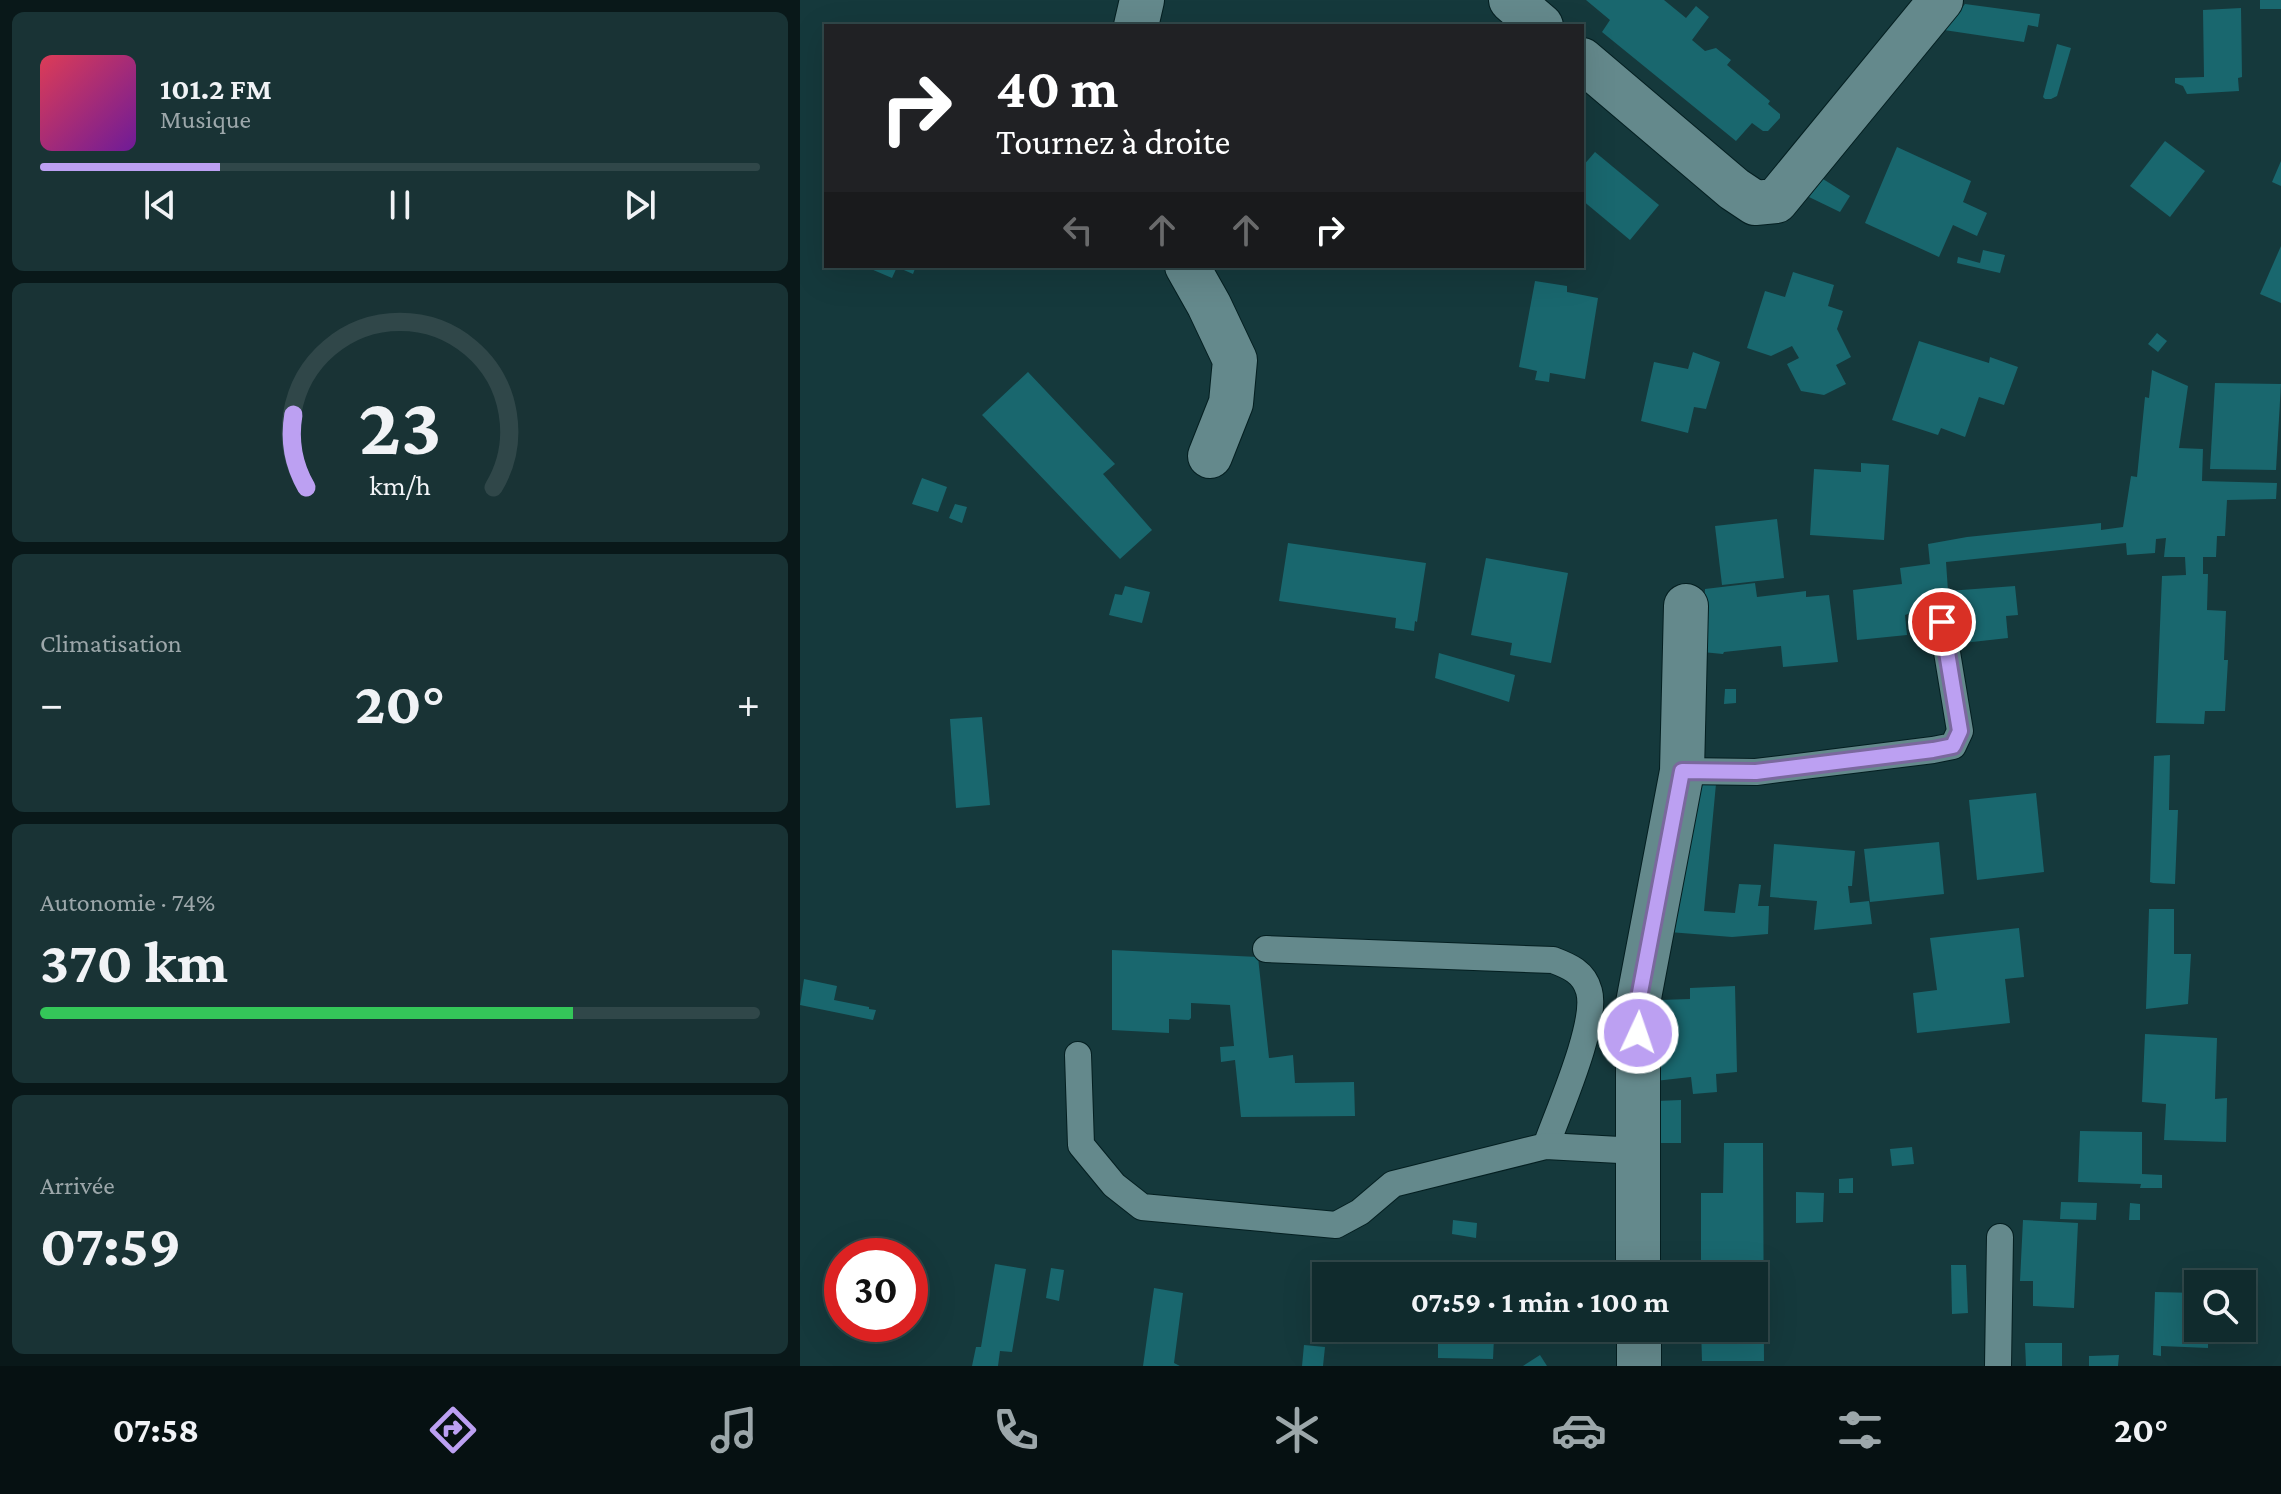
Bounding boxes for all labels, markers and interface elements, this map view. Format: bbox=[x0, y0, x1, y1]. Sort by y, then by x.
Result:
icon: right bbox=[864, 56, 968, 160]
text: 40 m bbox=[996, 57, 1118, 119]
text: 101.2 FM bbox=[160, 72, 272, 105]
text: Musique bbox=[160, 105, 251, 134]
text: Tournez à droite bbox=[996, 122, 1230, 162]
icon: previous bbox=[138, 183, 182, 227]
icon: pause bbox=[378, 183, 422, 227]
icon: next bbox=[618, 183, 662, 227]
icon: left bbox=[1056, 208, 1100, 252]
icon: ahead bbox=[1140, 208, 1184, 252]
icon: ahead bbox=[1224, 208, 1268, 252]
icon: right bbox=[1308, 208, 1352, 252]
text: 23 bbox=[358, 379, 442, 472]
text: km/h bbox=[369, 469, 431, 501]
pin bbox=[1908, 588, 1976, 656]
icon: arrive bbox=[1920, 600, 1964, 644]
text: Climatisation bbox=[40, 629, 182, 658]
text: 20° bbox=[355, 669, 445, 736]
text: − bbox=[40, 679, 63, 727]
text: + bbox=[737, 679, 760, 727]
text: Autonomie · 74% bbox=[40, 888, 215, 917]
text: 370 km bbox=[40, 928, 228, 995]
position arrow bbox=[1596, 991, 1680, 1075]
text: Arrivée bbox=[40, 1171, 115, 1200]
text: 07:59 bbox=[40, 1211, 181, 1278]
speed limit sign: 30 bbox=[824, 1238, 928, 1342]
map controls bbox=[2184, 1270, 2256, 1342]
button: search bbox=[2184, 1270, 2256, 1342]
text: 07:59 · 1 min · 100 m bbox=[1411, 1285, 1669, 1318]
icon: directions bbox=[425, 1402, 481, 1458]
icon: music bbox=[706, 1402, 762, 1458]
icon: phone bbox=[988, 1402, 1044, 1458]
icon: climate bbox=[1269, 1402, 1325, 1458]
icon: car bbox=[1551, 1402, 1607, 1458]
icon: filters bbox=[1832, 1402, 1888, 1458]
text: 07:58 bbox=[113, 1410, 199, 1450]
text: 20° bbox=[2114, 1410, 2168, 1450]

